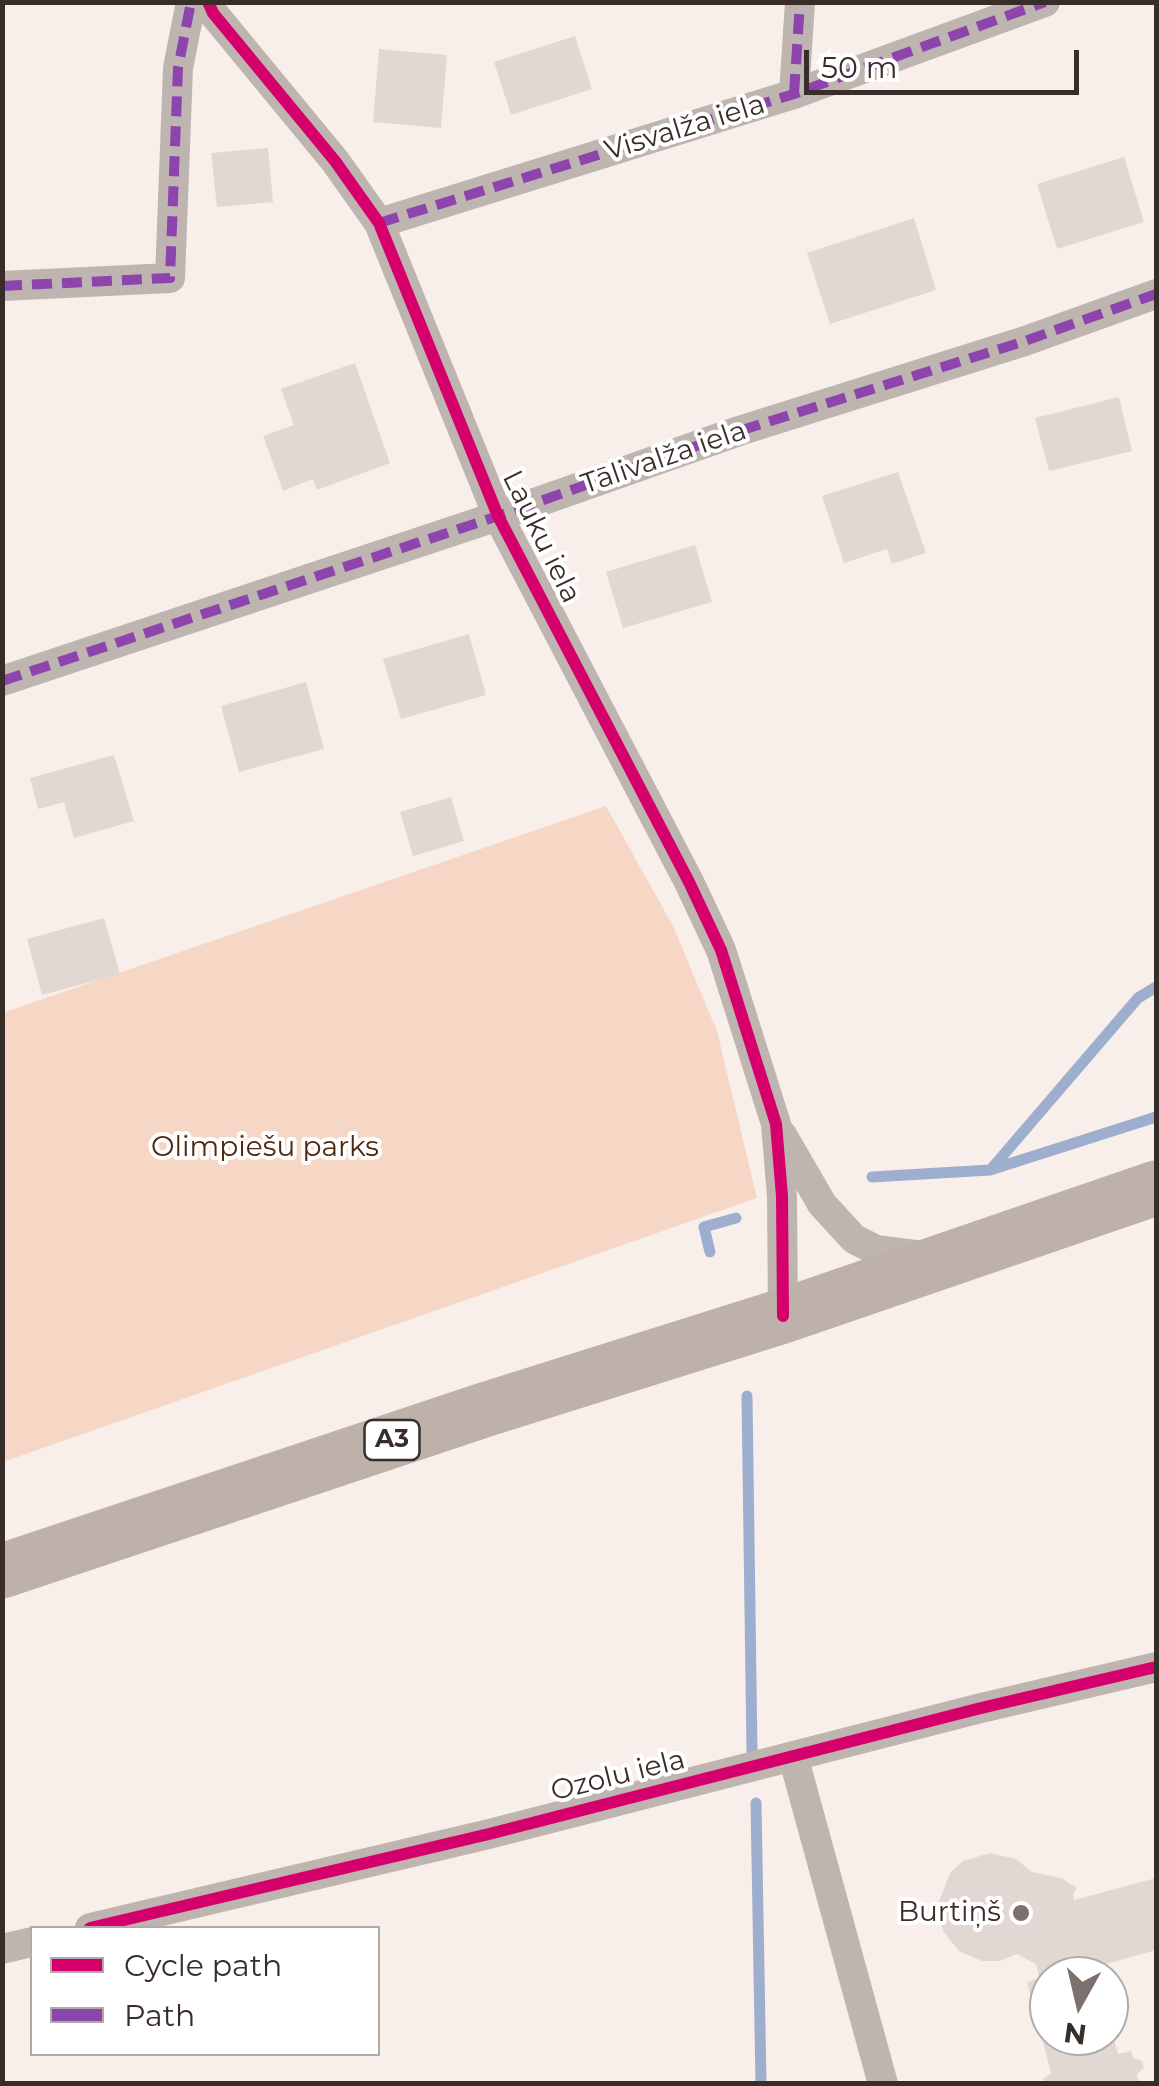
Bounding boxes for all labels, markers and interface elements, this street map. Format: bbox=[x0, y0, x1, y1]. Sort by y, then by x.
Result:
scale bar bbox=[809, 30, 1084, 92]
text: 50 m bbox=[821, 49, 898, 86]
street label: Visvalža iela bbox=[601, 88, 769, 168]
street label: Tālivalža iela bbox=[577, 414, 751, 502]
street label: Lauku iela bbox=[495, 465, 587, 609]
park label: Olimpiešu parks bbox=[151, 1131, 379, 1165]
road number: A3 bbox=[364, 1420, 420, 1460]
street label: Ozolu iela bbox=[547, 1743, 689, 1809]
place label: Burtiņš bbox=[898, 1896, 1001, 1930]
marker: Burtiņš bbox=[1010, 1902, 1032, 1924]
legend bbox=[30, 1926, 380, 2056]
text: Cycle path bbox=[124, 1947, 282, 1984]
north arrow bbox=[1029, 1956, 1129, 2056]
text: Path bbox=[124, 1997, 195, 2034]
text: N bbox=[1062, 2015, 1089, 2052]

